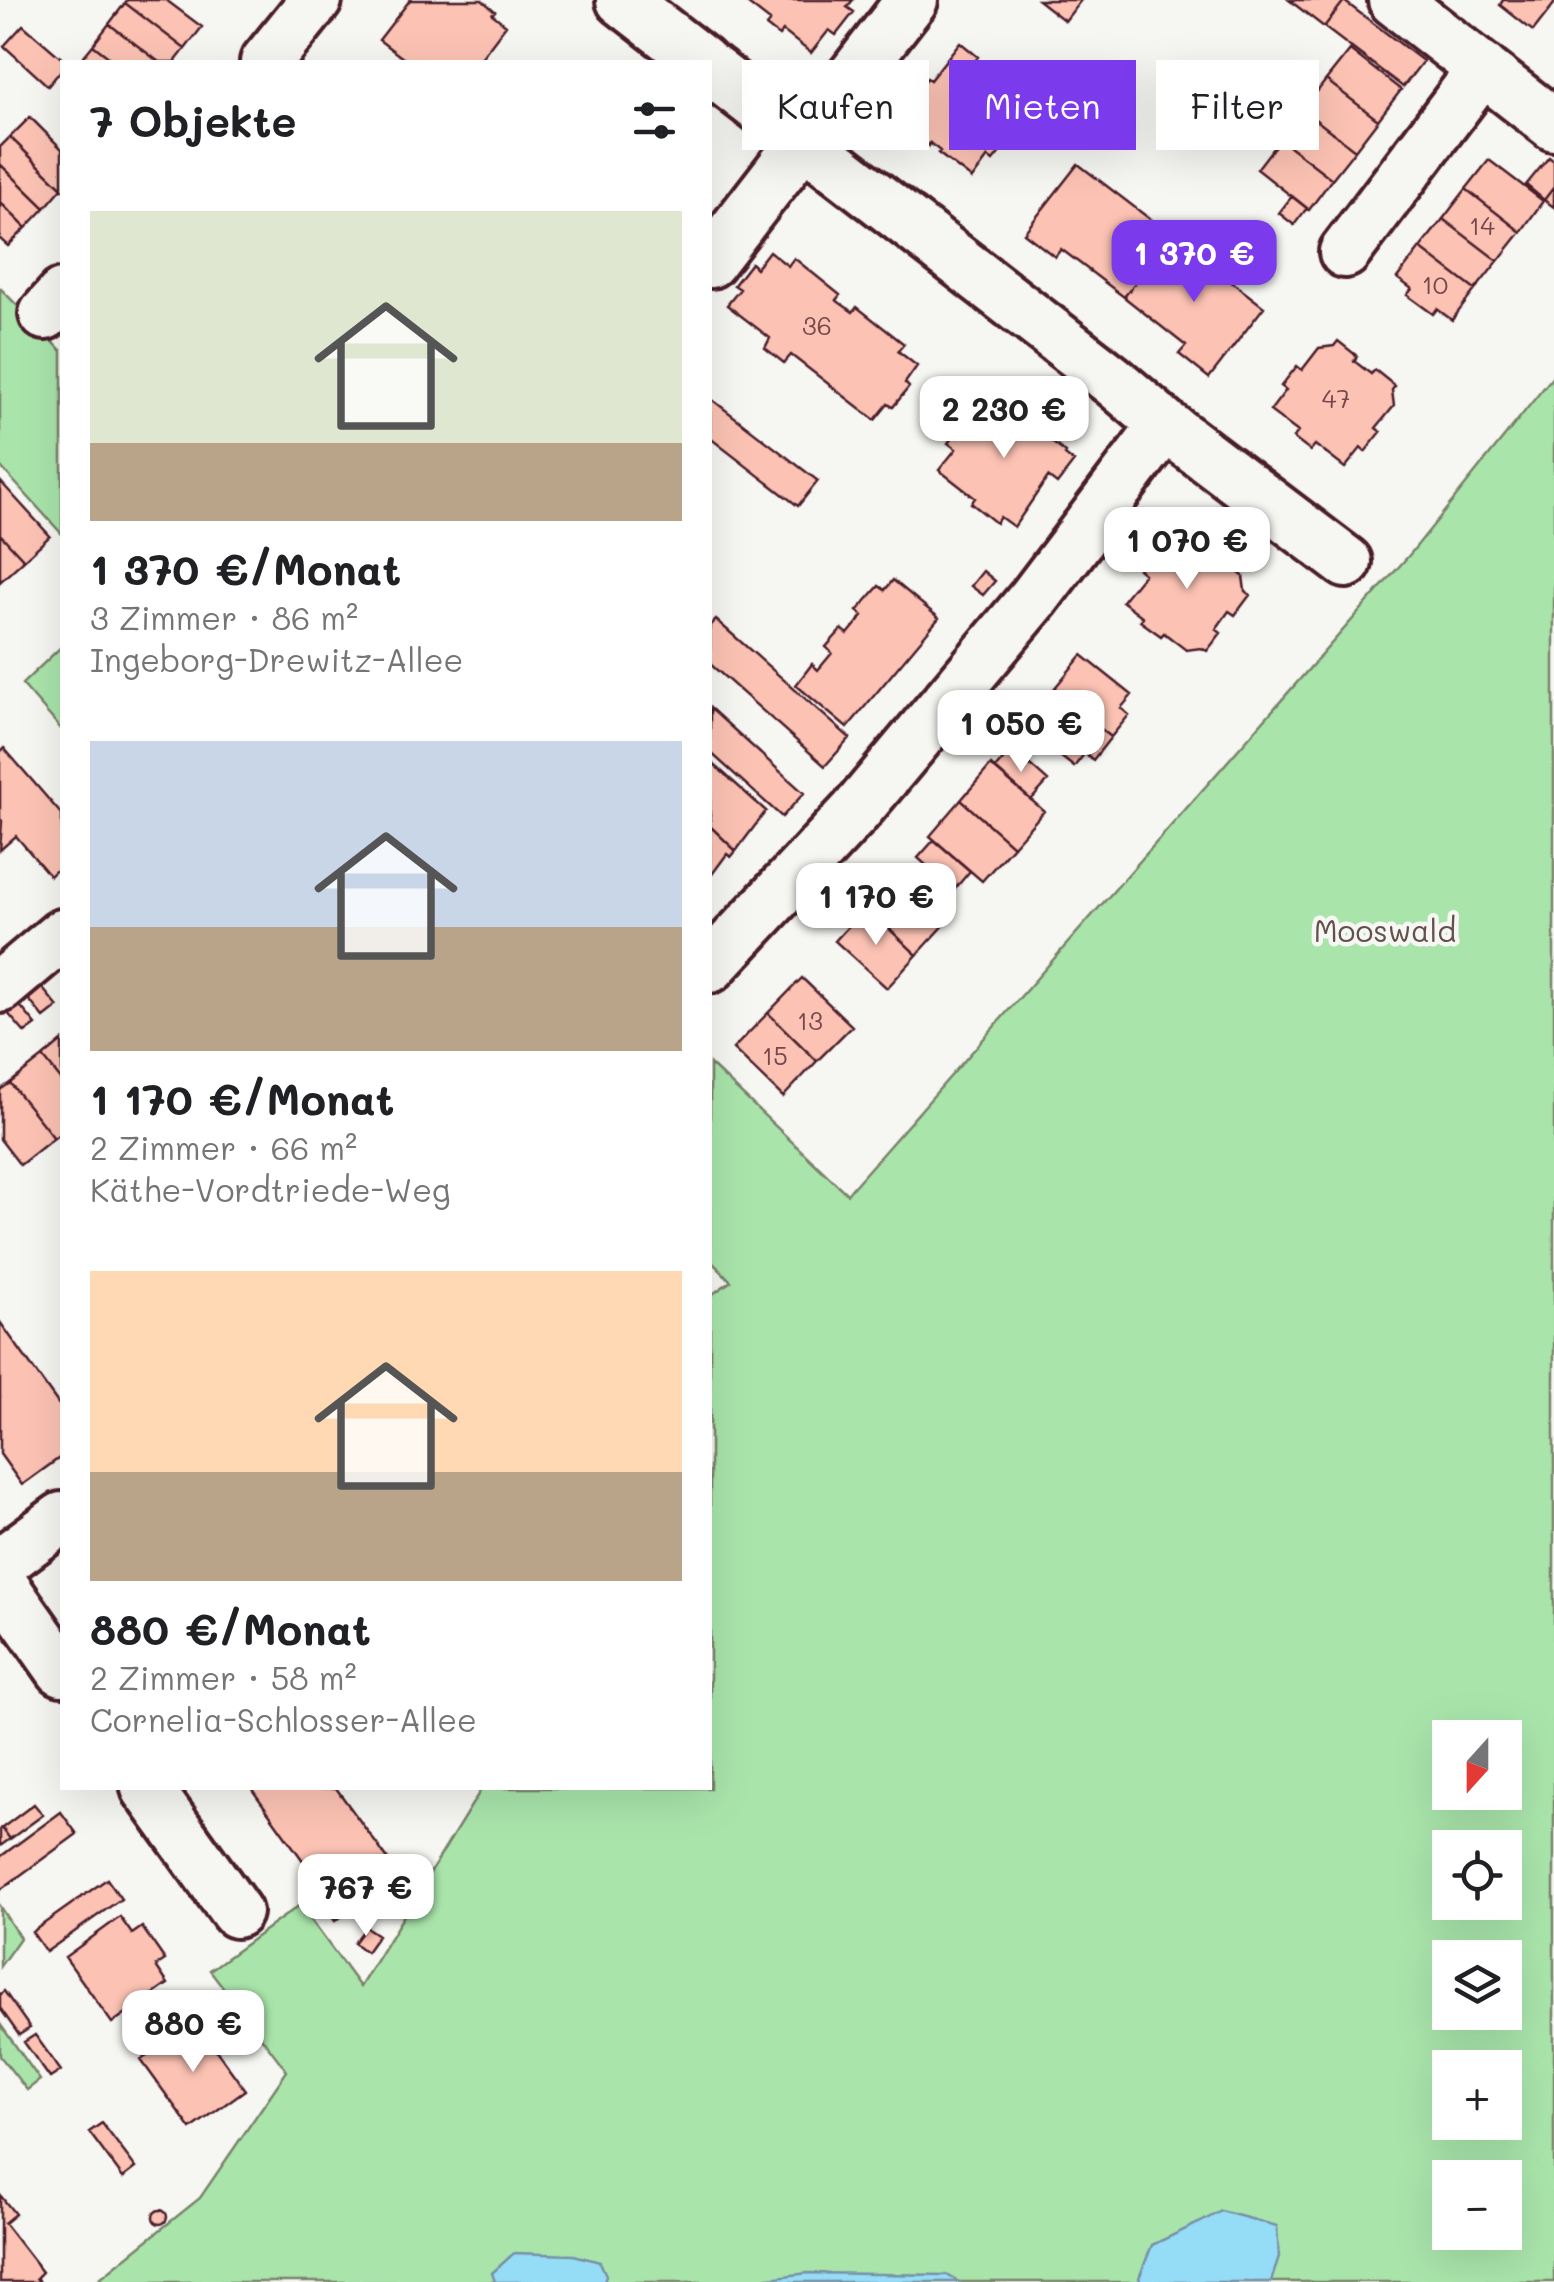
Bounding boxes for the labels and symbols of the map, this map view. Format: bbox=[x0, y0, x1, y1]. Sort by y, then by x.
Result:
house number: 14 bbox=[1469, 209, 1495, 241]
pin: 1 370 € bbox=[1102, 220, 1286, 305]
house number: 10 bbox=[1422, 268, 1448, 300]
house number: 36 bbox=[802, 309, 832, 341]
pin: 2 230 € bbox=[912, 376, 1096, 461]
house number: 47 bbox=[1322, 382, 1350, 414]
pin: 1 070 € bbox=[1095, 507, 1279, 592]
pin: 1 050 € bbox=[929, 690, 1113, 775]
pin: 1 170 € bbox=[784, 863, 968, 948]
park label: Mooswald bbox=[1314, 910, 1456, 950]
house number: 13 bbox=[797, 1004, 823, 1036]
house number: 15 bbox=[762, 1039, 788, 1071]
north arrow bbox=[1432, 1720, 1522, 1810]
pin: 767 € bbox=[296, 1854, 436, 1939]
pin: 880 € bbox=[123, 1990, 263, 2075]

